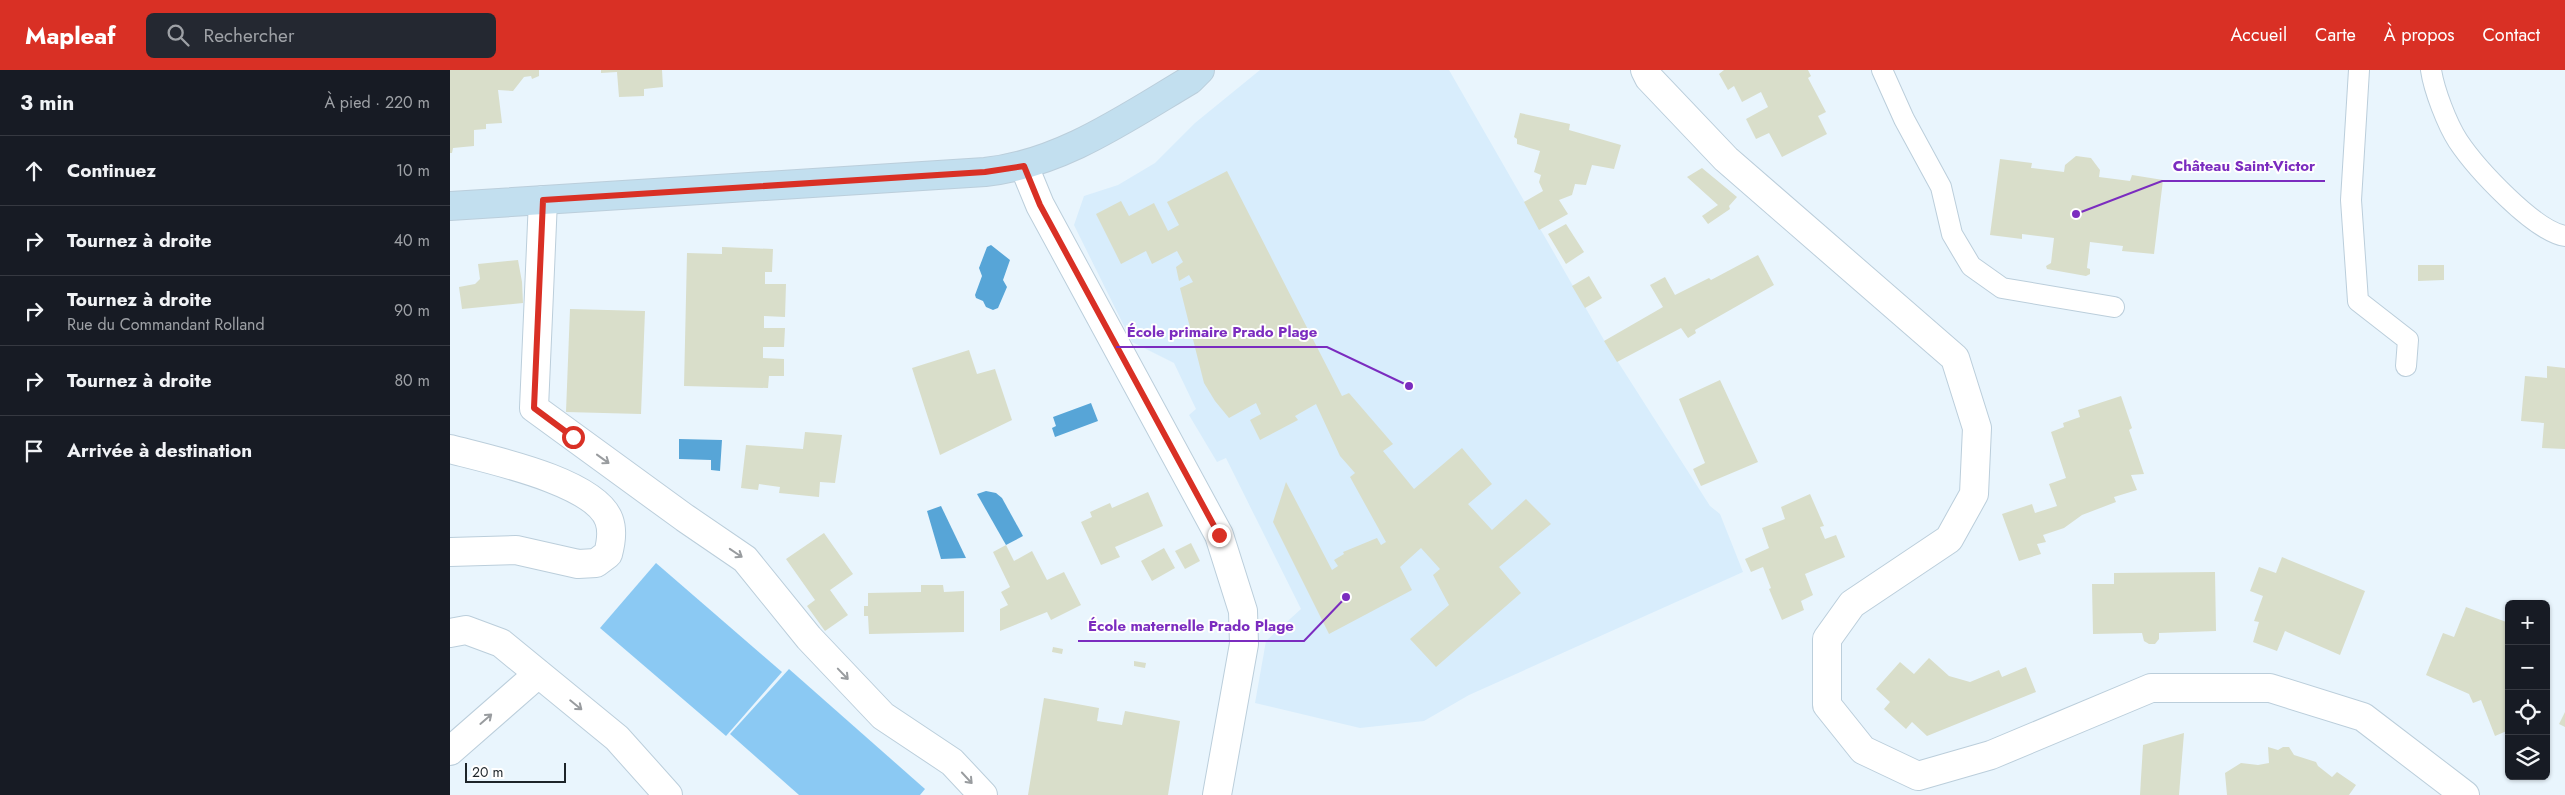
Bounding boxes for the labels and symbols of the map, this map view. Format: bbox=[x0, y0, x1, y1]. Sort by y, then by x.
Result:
callout: Château Saint-Victor bbox=[2162, 151, 2325, 181]
text: Château Saint-Victor bbox=[2173, 155, 2316, 177]
callout: École primaire Prado Plage bbox=[1116, 317, 1327, 347]
text: École primaire Prado Plage bbox=[1127, 321, 1318, 343]
route start bbox=[562, 426, 585, 449]
one-way arrow bbox=[596, 454, 610, 464]
route end bbox=[1208, 524, 1231, 547]
one-way arrow bbox=[729, 548, 743, 558]
callout: École maternelle Prado Plage bbox=[1078, 611, 1304, 641]
text: École maternelle Prado Plage bbox=[1088, 615, 1294, 637]
one-way arrow bbox=[837, 668, 849, 680]
one-way arrow bbox=[569, 700, 582, 711]
one-way arrow bbox=[480, 713, 493, 724]
scale bar bbox=[465, 760, 566, 783]
one-way arrow bbox=[961, 771, 973, 784]

